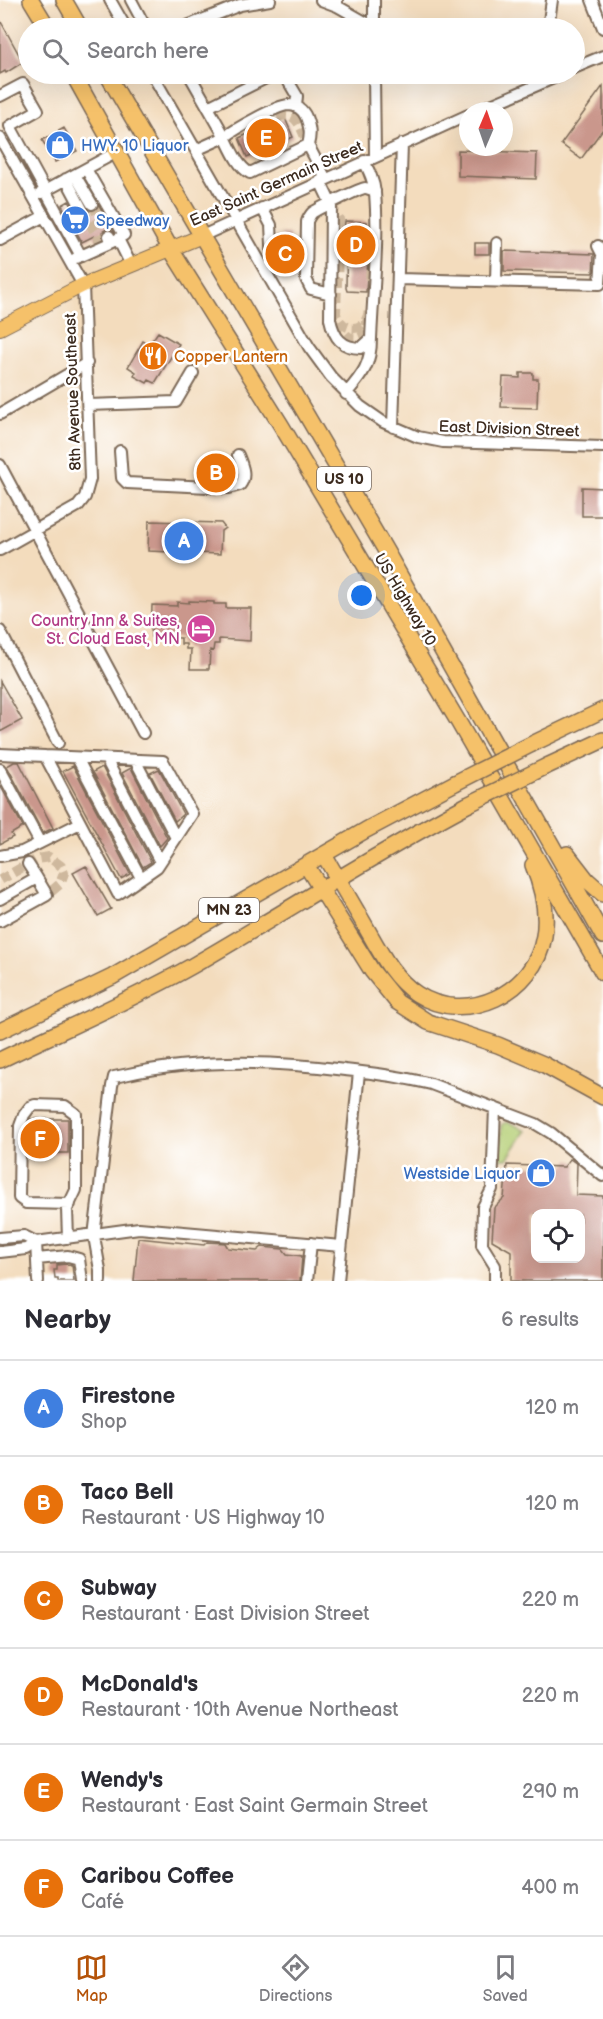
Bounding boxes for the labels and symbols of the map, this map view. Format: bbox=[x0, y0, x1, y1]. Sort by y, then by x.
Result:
north arrow bbox=[459, 102, 513, 156]
pin: E bbox=[246, 116, 286, 160]
shop icon: HWY. 10 Liquor bbox=[44, 129, 76, 161]
street label: East Saint Germain Street bbox=[186, 136, 366, 230]
place label: HWY. 10 Liquor bbox=[81, 137, 189, 156]
supermarket icon: Speedway bbox=[59, 204, 91, 236]
place label: Speedway bbox=[96, 212, 170, 231]
pin: D bbox=[336, 222, 376, 268]
pin: C bbox=[266, 232, 304, 276]
street label: 8th Avenue Southeast bbox=[61, 313, 86, 471]
restaurant icon: Copper Lantern bbox=[137, 340, 169, 372]
place label: Copper Lantern bbox=[174, 348, 288, 367]
street label: East Division Street bbox=[438, 418, 580, 441]
pin: B bbox=[196, 450, 236, 496]
road number: US 10 bbox=[317, 467, 371, 491]
pin: A bbox=[164, 518, 204, 564]
street label: US Highway 10 bbox=[370, 550, 440, 650]
your location bbox=[347, 581, 376, 610]
place label: Country Inn & Suites, St. Cloud East, MN bbox=[31, 612, 180, 649]
hotel icon: Country Inn & Suites, St. Cloud East, MN bbox=[185, 613, 217, 645]
road number: MN 23 bbox=[199, 898, 259, 922]
pin: F bbox=[20, 1116, 60, 1162]
shop icon: Westside Liquor bbox=[525, 1157, 557, 1189]
place label: Westside Liquor bbox=[403, 1165, 520, 1184]

